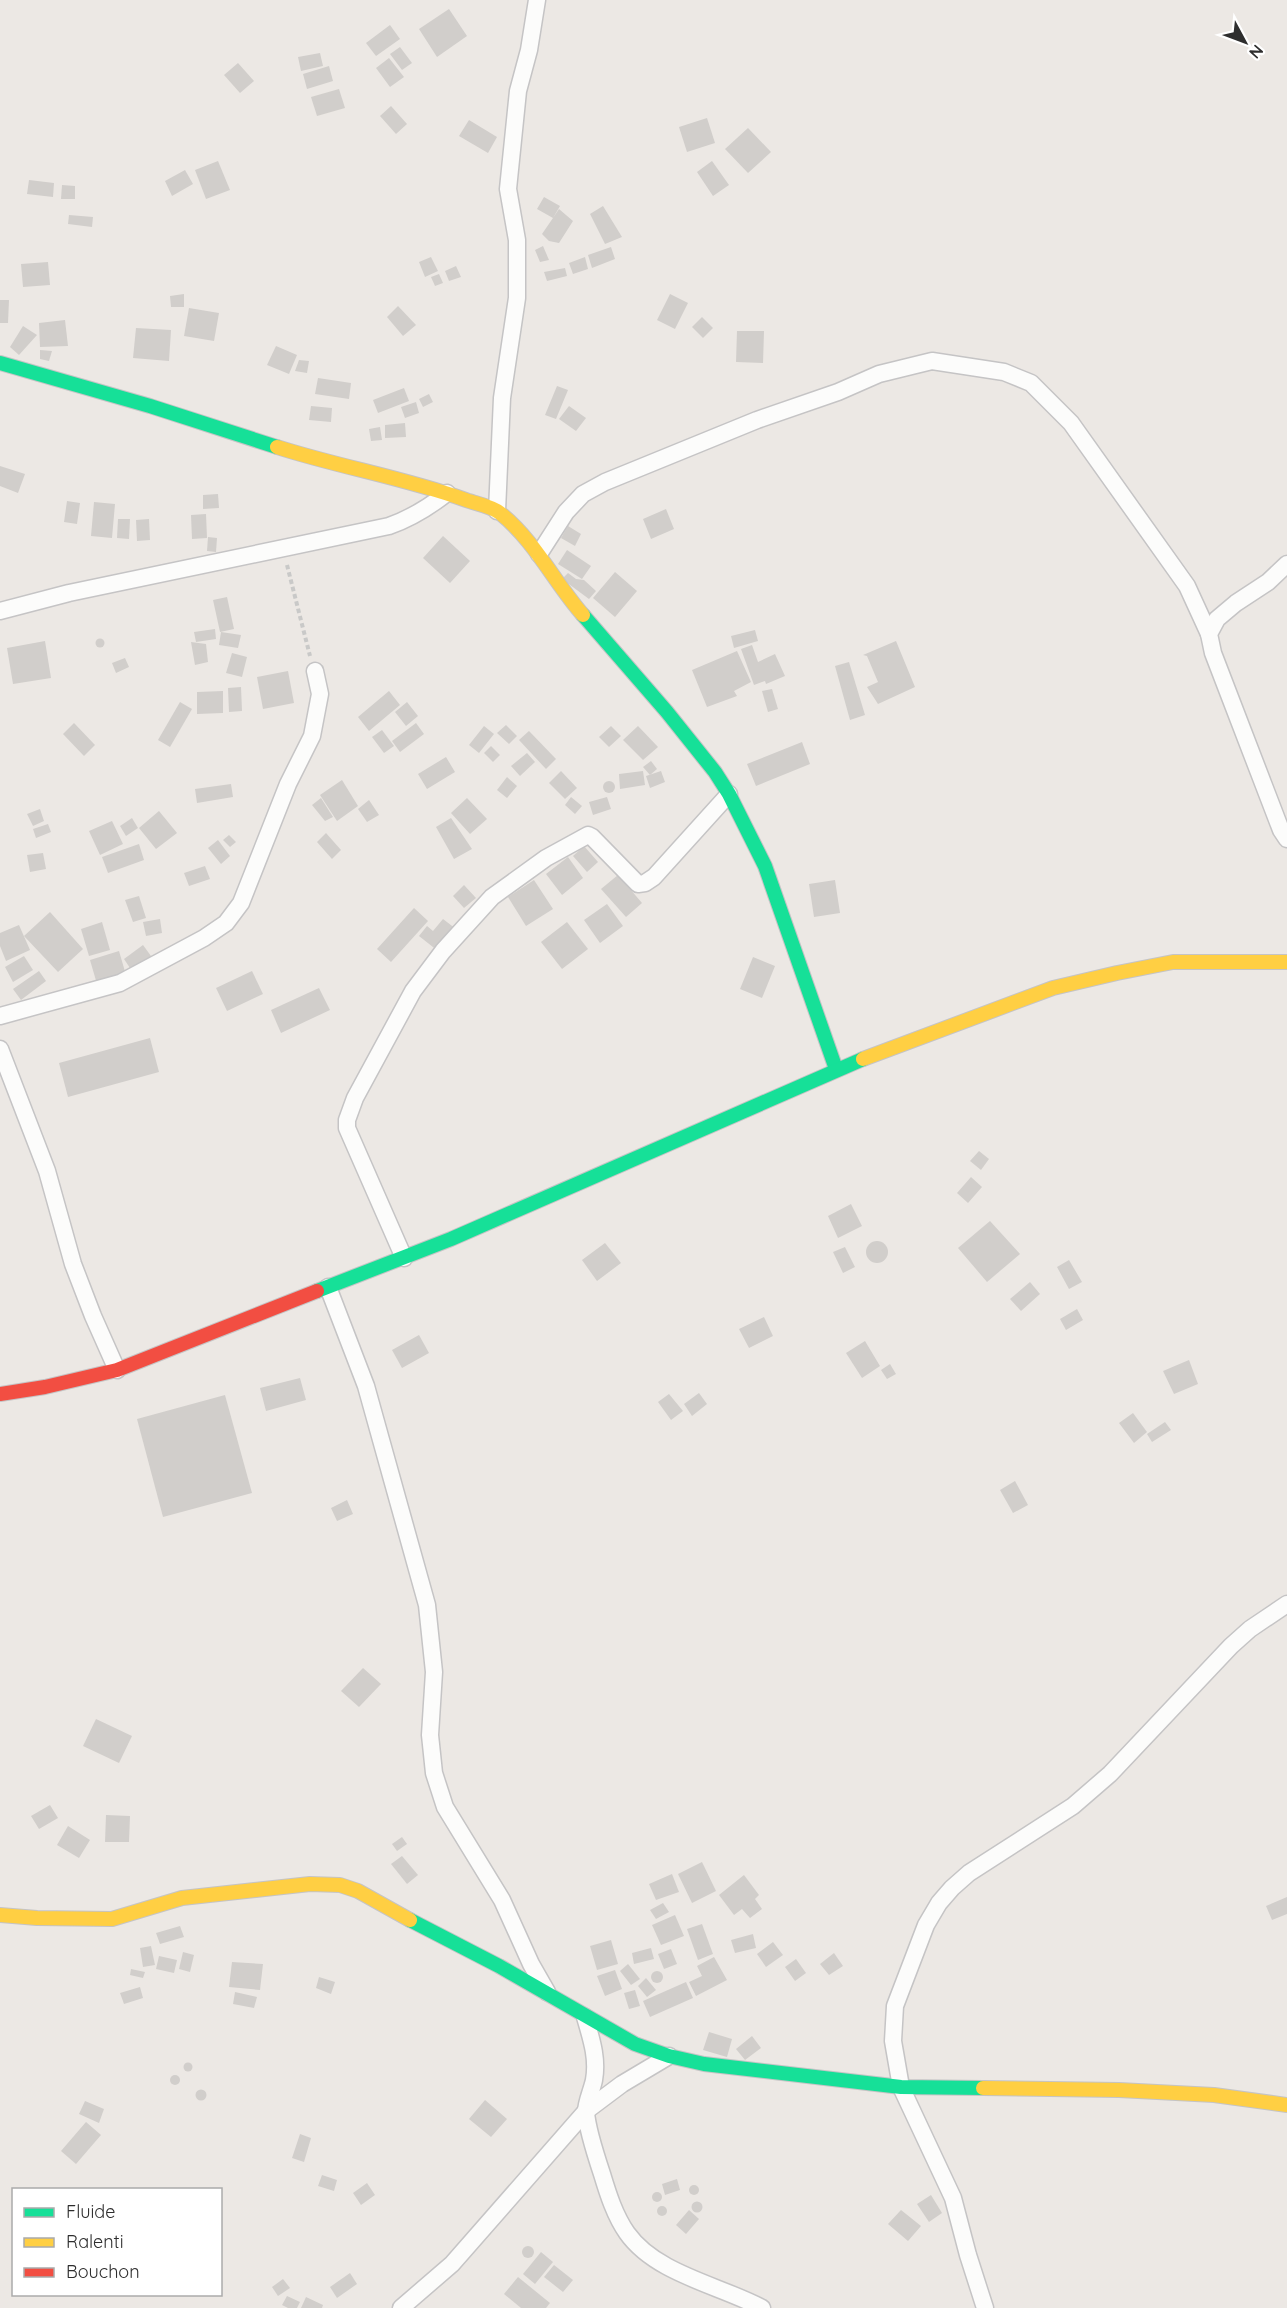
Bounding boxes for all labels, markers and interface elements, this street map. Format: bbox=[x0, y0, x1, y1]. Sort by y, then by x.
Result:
north arrow bbox=[1215, 12, 1275, 72]
text: N bbox=[1245, 41, 1268, 63]
legend bbox=[12, 2188, 222, 2296]
text: Fluide bbox=[66, 2200, 115, 2223]
text: Ralenti bbox=[66, 2230, 124, 2253]
text: Bouchon bbox=[66, 2260, 140, 2283]

